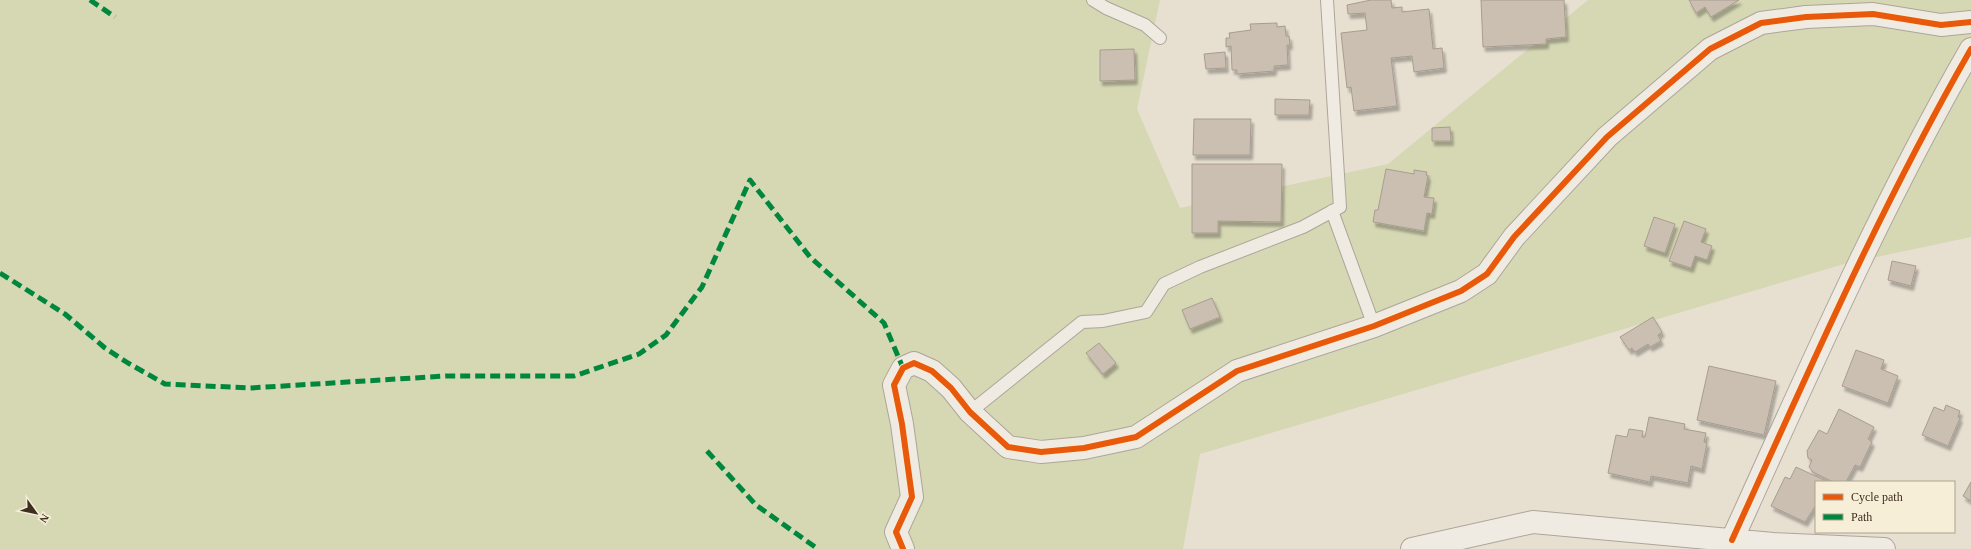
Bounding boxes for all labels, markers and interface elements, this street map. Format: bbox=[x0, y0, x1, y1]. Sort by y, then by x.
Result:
legend bbox=[1815, 481, 1955, 533]
text: Cycle path bbox=[1851, 490, 1903, 504]
north arrow bbox=[16, 493, 56, 533]
text: Path bbox=[1851, 510, 1872, 524]
text: N bbox=[37, 512, 52, 525]

